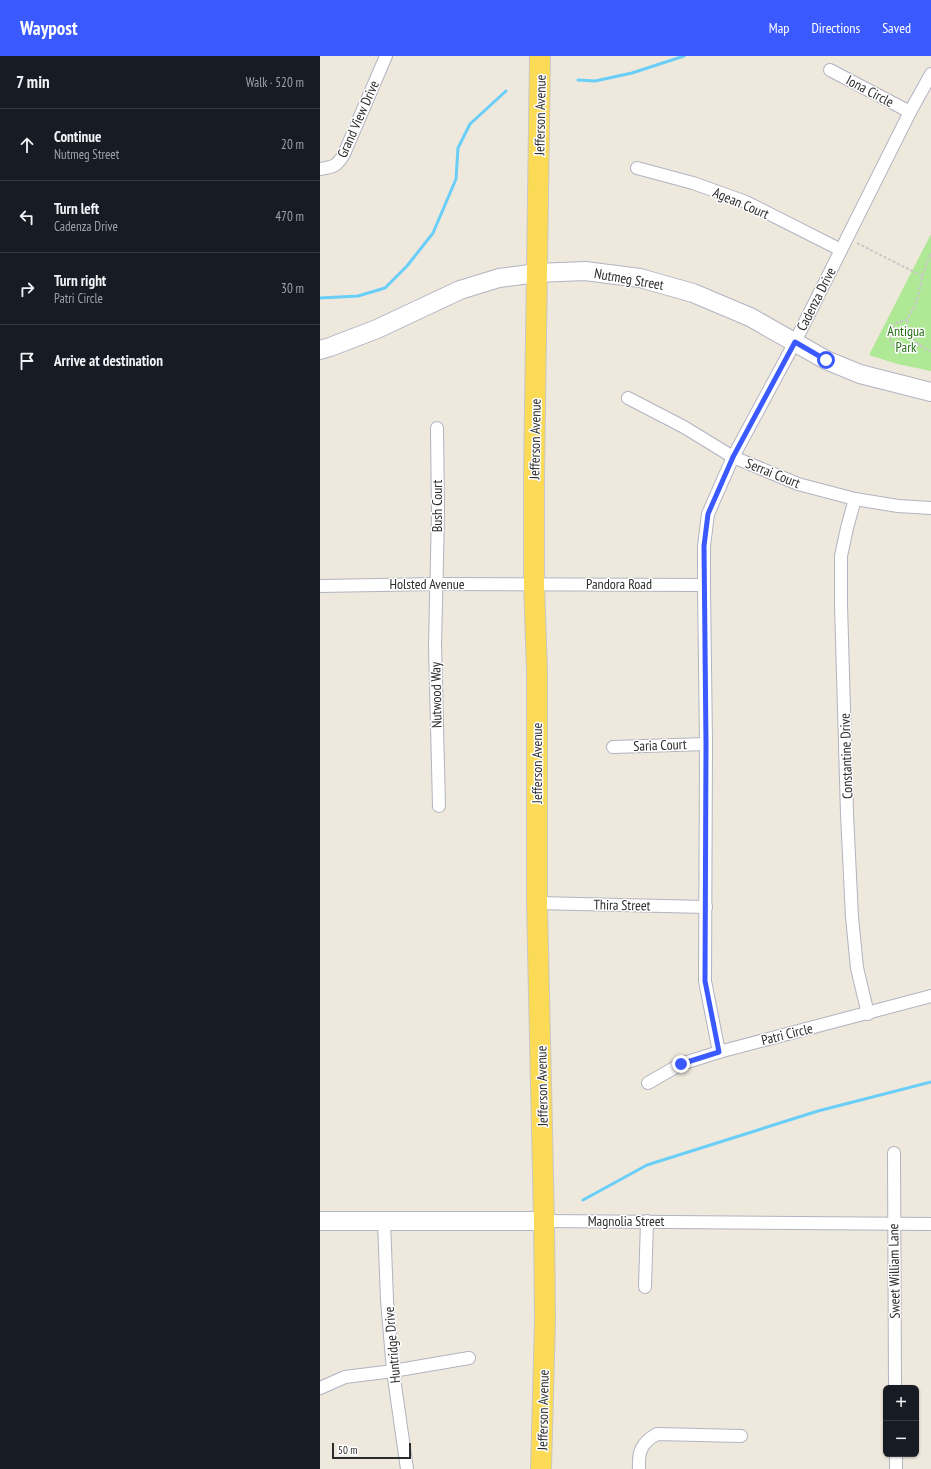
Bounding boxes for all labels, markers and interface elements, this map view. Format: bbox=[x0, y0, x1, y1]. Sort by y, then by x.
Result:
text: Waypost bbox=[20, 16, 77, 40]
text: Map bbox=[769, 19, 789, 37]
text: Directions bbox=[811, 19, 860, 37]
text: Saved bbox=[882, 19, 911, 37]
text: 7 min bbox=[16, 71, 50, 93]
street label: Iona Circle bbox=[843, 71, 897, 111]
text: Walk · 520 m bbox=[246, 74, 304, 91]
street label: Jefferson Avenue bbox=[530, 74, 550, 157]
street label: Grand View Drive bbox=[333, 77, 383, 160]
text: Continue bbox=[54, 127, 101, 146]
icon: ahead bbox=[16, 134, 38, 156]
text: 20 m bbox=[281, 136, 304, 153]
text: Nutmeg Street bbox=[54, 146, 119, 163]
street label: Agean Court bbox=[710, 183, 772, 223]
text: Turn left bbox=[54, 199, 99, 218]
icon: left bbox=[16, 206, 38, 228]
text: 470 m bbox=[275, 208, 304, 225]
text: Cadenza Drive bbox=[54, 218, 118, 235]
street label: Nutmeg Street bbox=[593, 264, 665, 294]
street label: Cadenza Drive bbox=[792, 264, 840, 334]
text: Turn right bbox=[54, 271, 106, 290]
icon: right bbox=[16, 278, 38, 300]
text: 30 m bbox=[281, 280, 304, 297]
text: Patri Circle bbox=[54, 290, 103, 307]
park label: Antigua Park bbox=[887, 322, 925, 356]
icon: arrive bbox=[16, 350, 38, 372]
text: Arrive at destination bbox=[54, 351, 163, 370]
route start bbox=[817, 351, 835, 369]
street label: Jefferson Avenue bbox=[525, 398, 545, 481]
street label: Serrai Court bbox=[743, 454, 803, 492]
street label: Bush Court bbox=[428, 480, 446, 532]
street label: Holsted Avenue bbox=[389, 575, 465, 593]
street label: Pandora Road bbox=[586, 575, 652, 593]
street label: Nutwood Way bbox=[426, 661, 446, 728]
street label: Constantine Drive bbox=[836, 713, 856, 799]
street label: Jefferson Avenue bbox=[528, 722, 546, 804]
street label: Saria Court bbox=[633, 735, 687, 755]
street label: Thira Street bbox=[593, 896, 651, 914]
street label: Patri Circle bbox=[759, 1019, 815, 1049]
street label: Jefferson Avenue bbox=[532, 1045, 552, 1128]
route end bbox=[672, 1055, 690, 1073]
street label: Magnolia Street bbox=[588, 1212, 664, 1230]
street label: Sweet William Lane bbox=[884, 1223, 904, 1319]
street label: Huntridge Drive bbox=[380, 1306, 404, 1384]
street label: Jefferson Avenue bbox=[533, 1369, 553, 1452]
map controls bbox=[883, 1385, 919, 1457]
button: + bbox=[883, 1385, 919, 1421]
button: − bbox=[883, 1421, 919, 1457]
scale bar bbox=[332, 1441, 411, 1460]
text: 50 m bbox=[338, 1443, 357, 1457]

